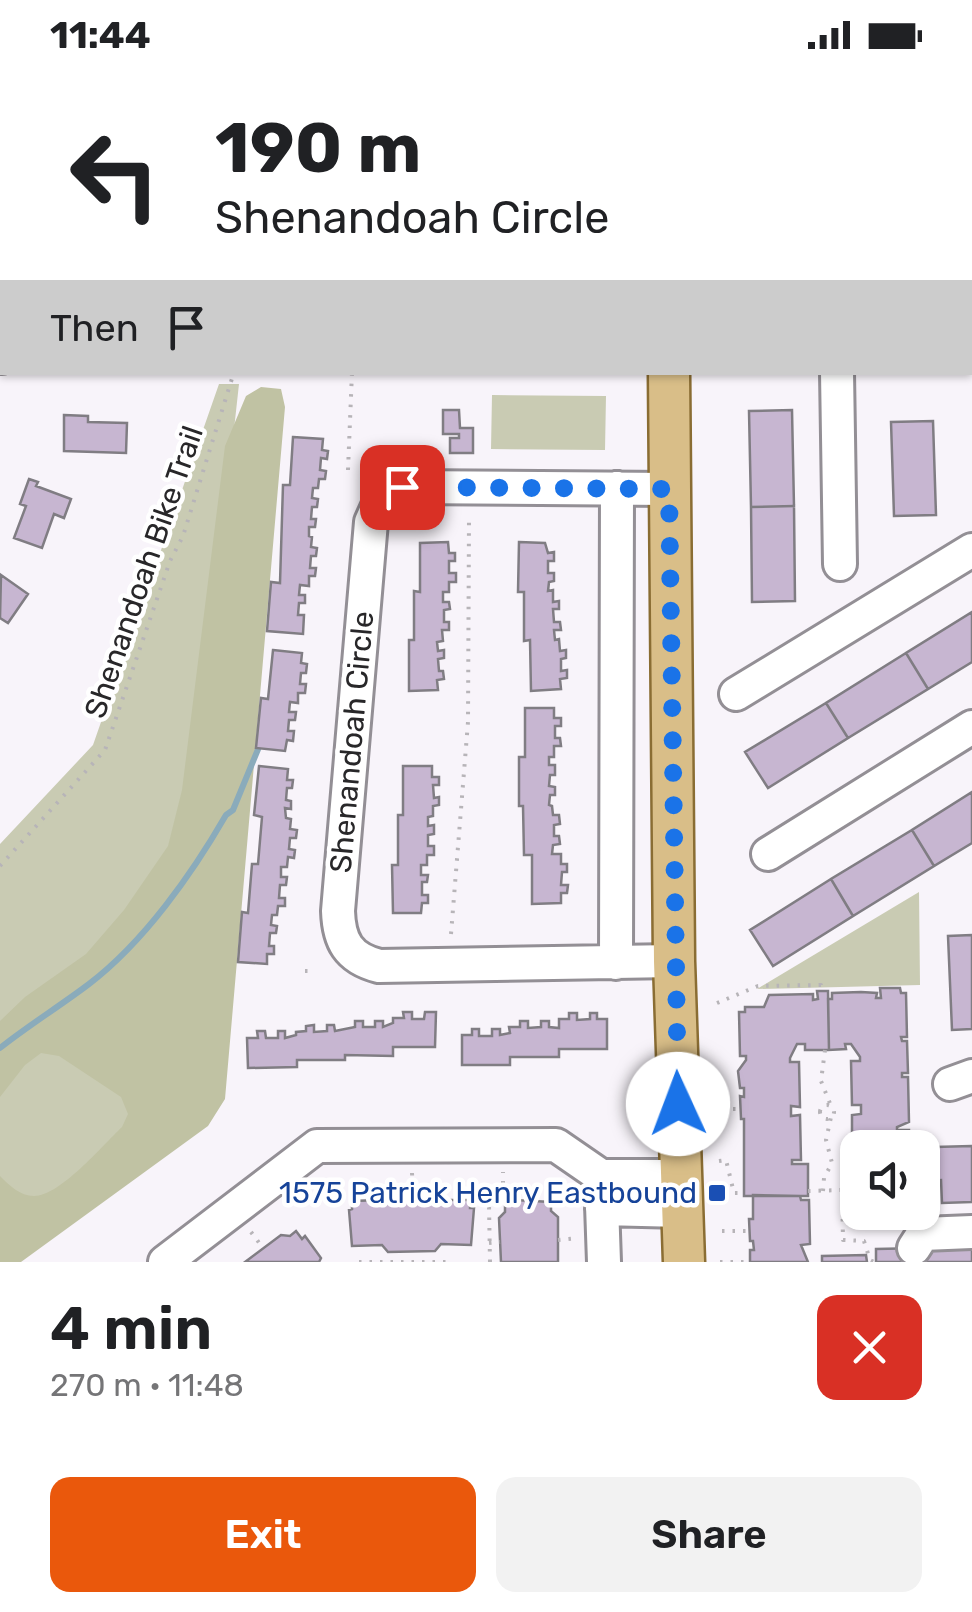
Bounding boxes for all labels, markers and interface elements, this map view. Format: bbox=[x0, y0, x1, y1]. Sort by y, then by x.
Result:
text: 11:44 bbox=[50, 12, 151, 58]
text: 190 m bbox=[215, 107, 421, 190]
icon: left bbox=[50, 110, 180, 240]
text: Shenandoah Circle bbox=[215, 191, 609, 244]
icon: arrive bbox=[159, 300, 214, 355]
text: Then bbox=[50, 305, 139, 351]
street label: Shenandoah Bike Trail bbox=[77, 421, 211, 723]
pin bbox=[360, 445, 445, 530]
icon: arrive bbox=[375, 460, 430, 515]
street label: Shenandoah Circle bbox=[323, 609, 381, 875]
position arrow bbox=[626, 1052, 730, 1156]
map controls bbox=[840, 1130, 940, 1230]
button: sound bbox=[840, 1130, 940, 1230]
place label: 1575 Patrick Henry Eastbound bbox=[279, 1175, 697, 1211]
marker: 1575 Patrick Henry Eastbound bbox=[706, 1182, 728, 1204]
text: 4 min bbox=[50, 1293, 212, 1364]
button: close bbox=[817, 1295, 922, 1400]
text: 270 m · 11:48 bbox=[50, 1366, 244, 1404]
button: Exit bbox=[50, 1477, 476, 1592]
button: Share bbox=[496, 1477, 922, 1592]

